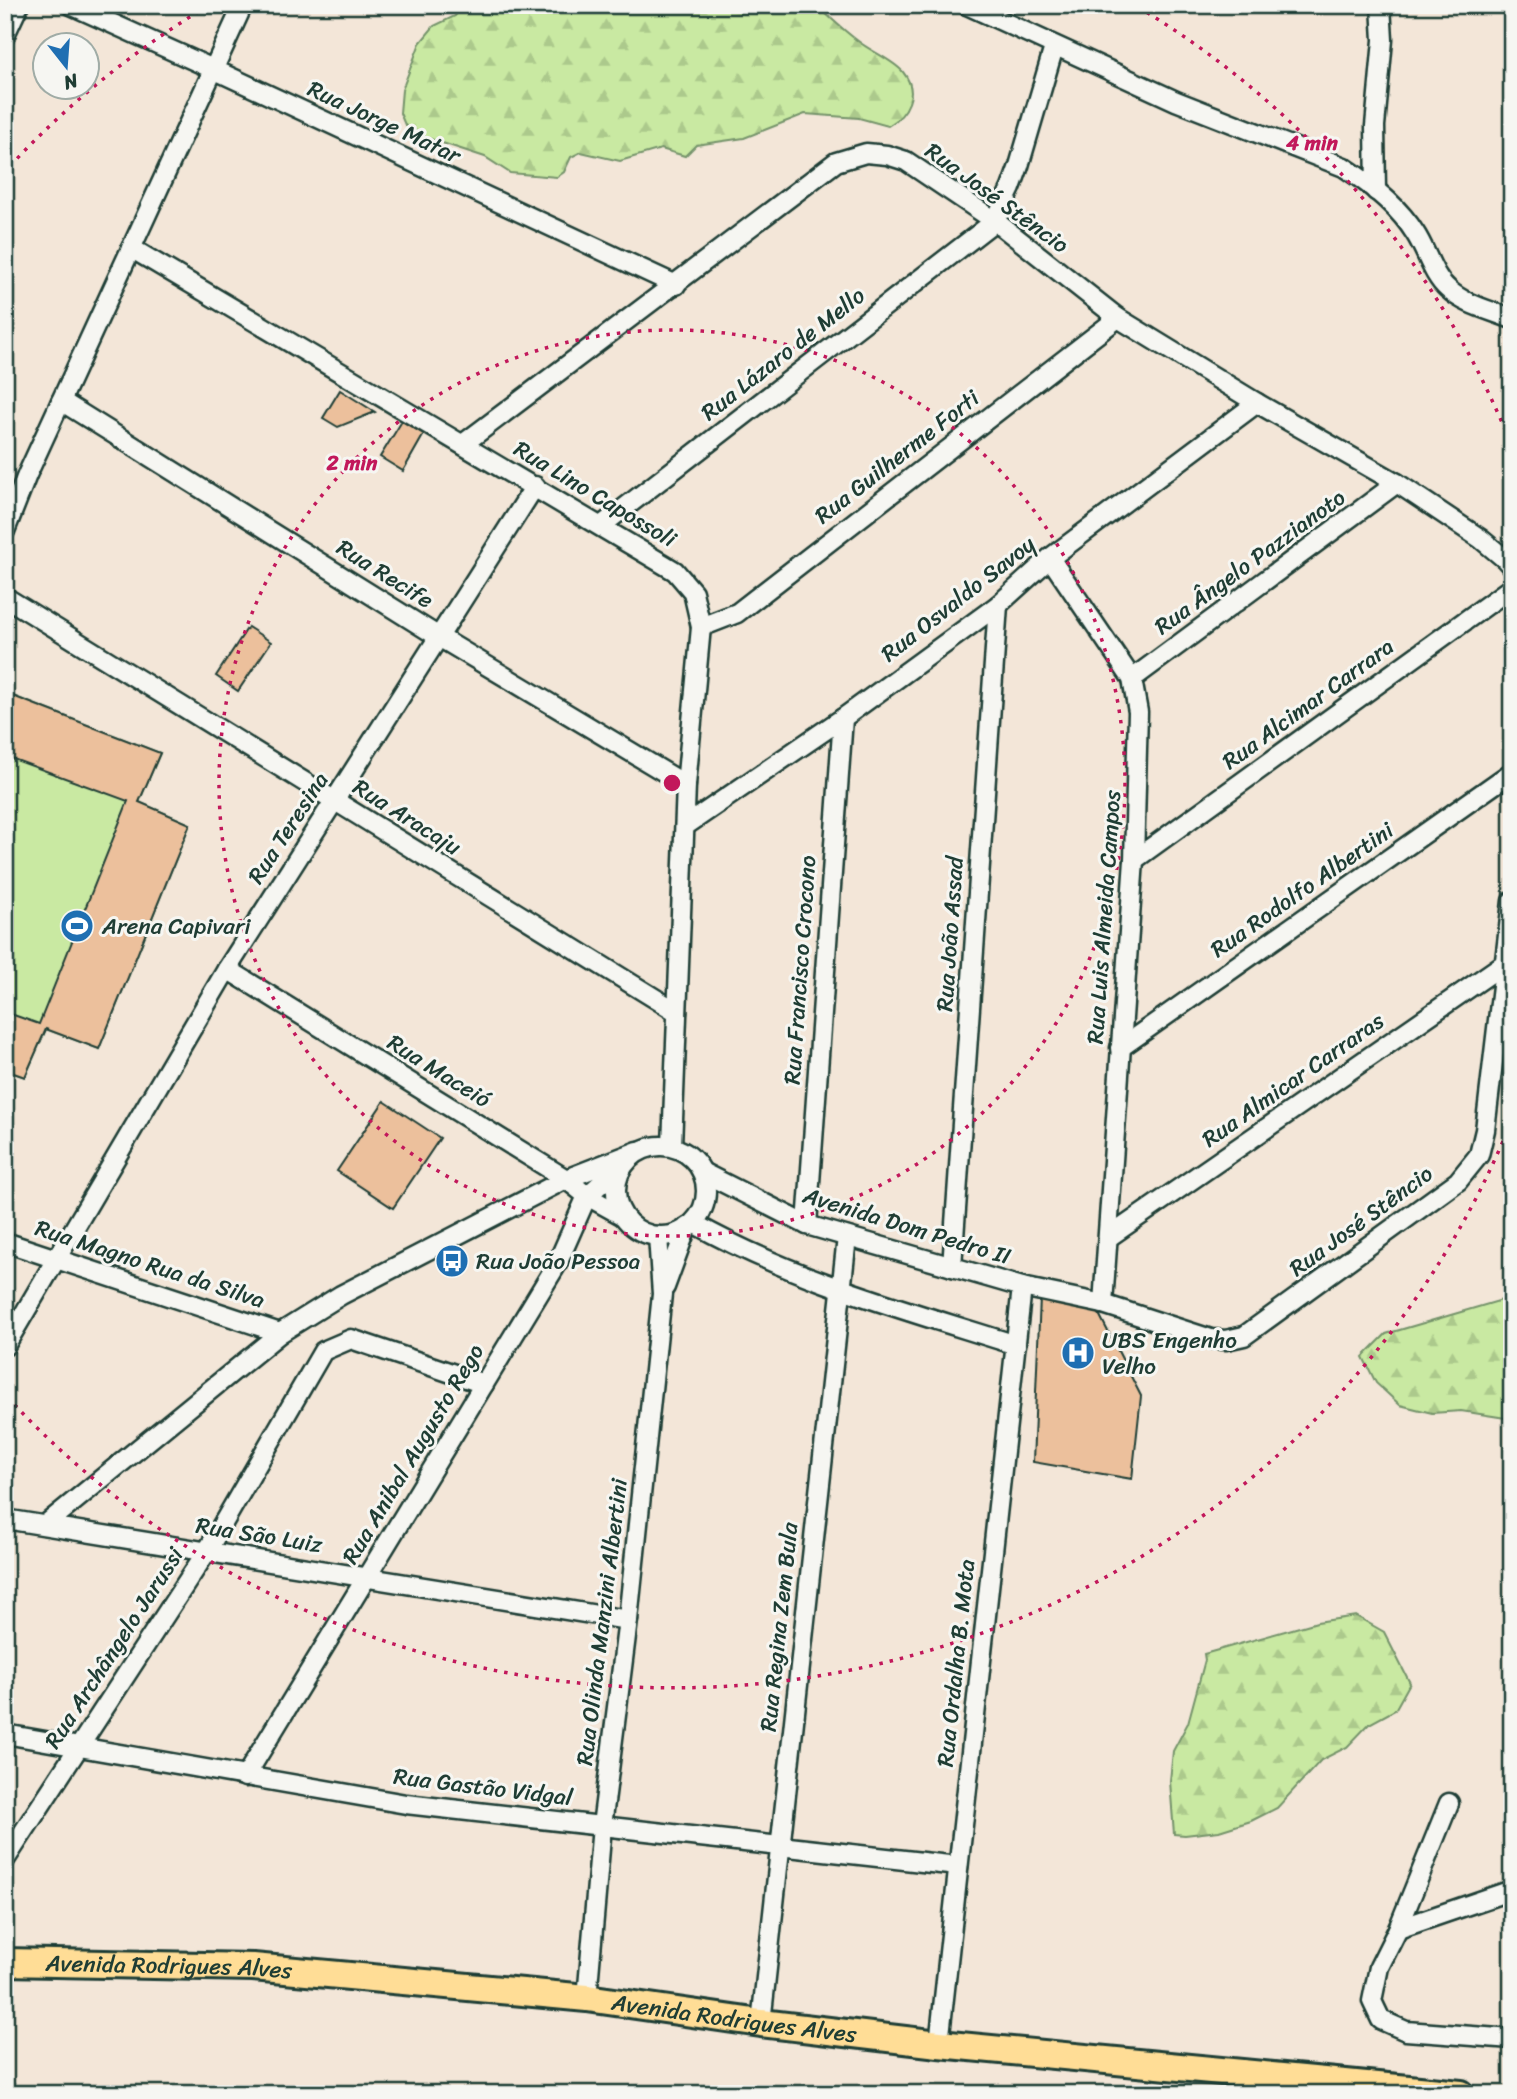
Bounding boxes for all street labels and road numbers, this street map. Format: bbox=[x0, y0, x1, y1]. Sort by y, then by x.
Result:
street label: Rua Jorge Matar bbox=[300, 69, 469, 176]
street label: Rua José Stêncio bbox=[916, 131, 1078, 265]
street label: Rua Lázaro de Mello bbox=[692, 276, 875, 432]
street label: Rua Guilherme Forti bbox=[805, 379, 989, 535]
street label: Rua Lino Capossoli bbox=[505, 429, 685, 559]
street label: Rua Ângelo Pazzianoto bbox=[1145, 478, 1355, 646]
street label: Rua Osvaldo Savoy bbox=[871, 525, 1045, 673]
street label: Rua Recife bbox=[328, 528, 442, 620]
street label: Rua Alcimar Carrara bbox=[1213, 627, 1403, 781]
street label: Rua Teresina bbox=[236, 763, 340, 893]
street label: Rua Aracaju bbox=[344, 767, 470, 867]
street label: Rua Luis Almeida Campos bbox=[1075, 788, 1133, 1045]
street label: Rua Rodolfo Albertini bbox=[1201, 811, 1403, 969]
street label: Rua João Assad bbox=[924, 853, 976, 1013]
street label: Rua Francisco Crocono bbox=[772, 854, 828, 1086]
street label: Rua Almicar Carraras bbox=[1193, 1001, 1393, 1159]
street label: Rua Maceió bbox=[379, 1023, 499, 1119]
street label: Rua José Stêncio bbox=[1280, 1154, 1442, 1288]
street label: Avenida Dom Pedro II bbox=[797, 1175, 1016, 1277]
street label: Rua Magno Rua da Silva bbox=[30, 1207, 271, 1321]
street label: Rua Anibal Augusto Rego bbox=[331, 1336, 495, 1572]
street label: Rua Olinda Manzini Albertini bbox=[564, 1476, 640, 1768]
street label: Rua São Luiz bbox=[193, 1505, 326, 1565]
street label: Rua Regina Zem Bula bbox=[748, 1520, 810, 1734]
street label: Rua Archângelo Jarussi bbox=[33, 1538, 195, 1757]
street label: Rua Ordalha B. Mota bbox=[925, 1557, 987, 1769]
street label: Rua Gastão Vidgal bbox=[391, 1756, 575, 1818]
street label: Avenida Rodrigues Alves bbox=[44, 1942, 294, 1991]
street label: Avenida Rodrigues Alves bbox=[608, 1981, 859, 2055]

